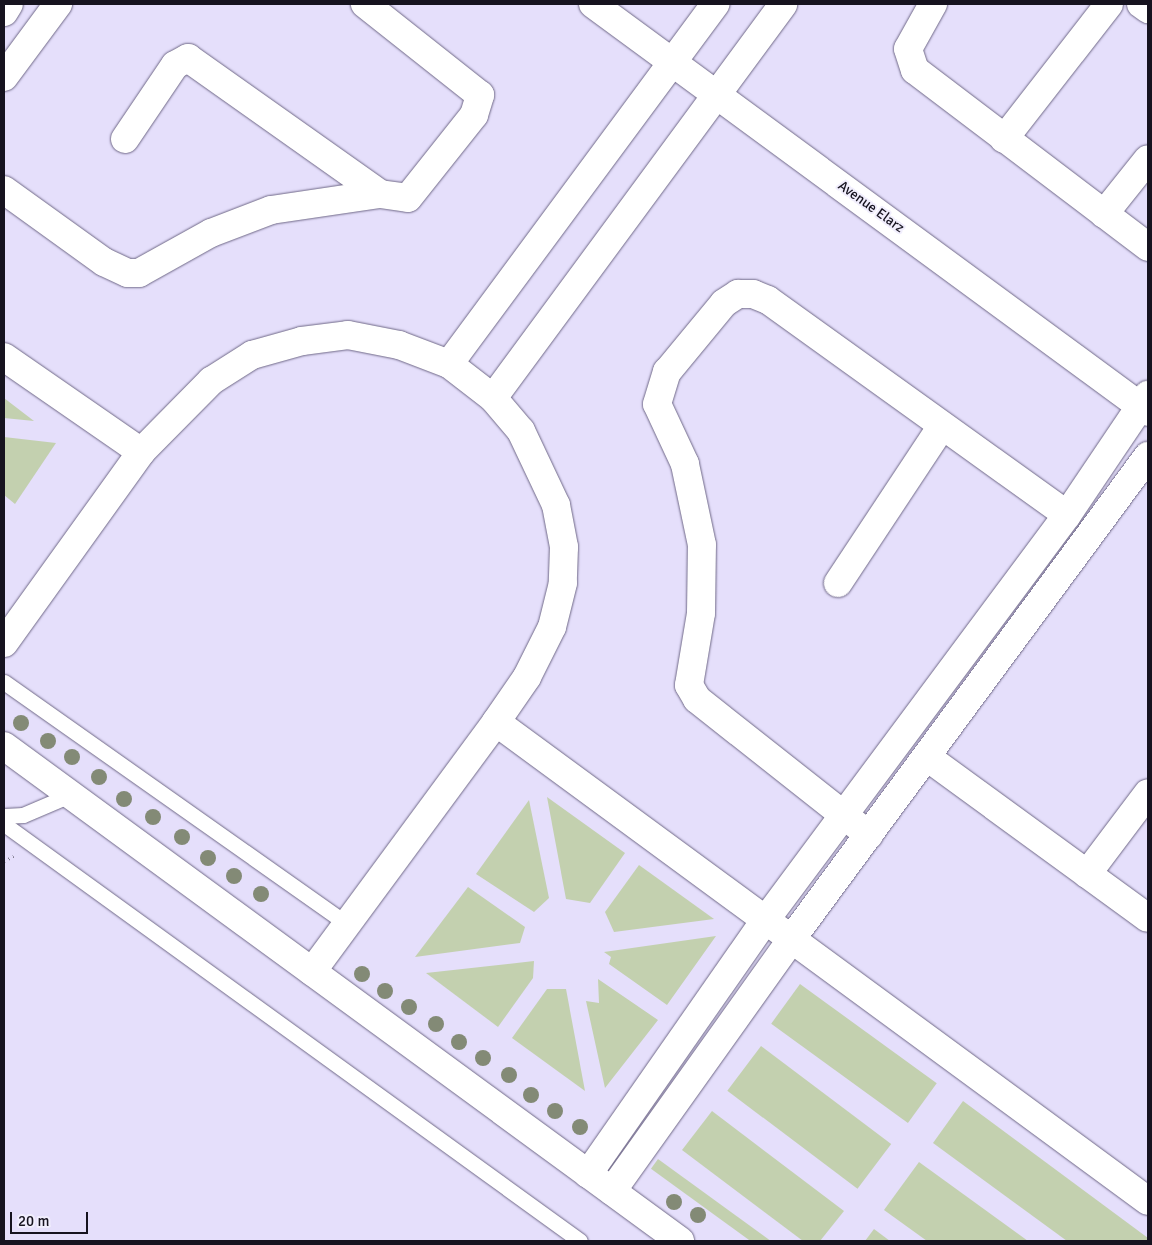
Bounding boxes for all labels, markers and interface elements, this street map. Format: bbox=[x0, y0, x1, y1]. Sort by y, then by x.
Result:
street label: Avenue Elarz bbox=[835, 177, 907, 237]
scale bar bbox=[12, 1202, 90, 1234]
text: 20 m bbox=[18, 1212, 49, 1230]

